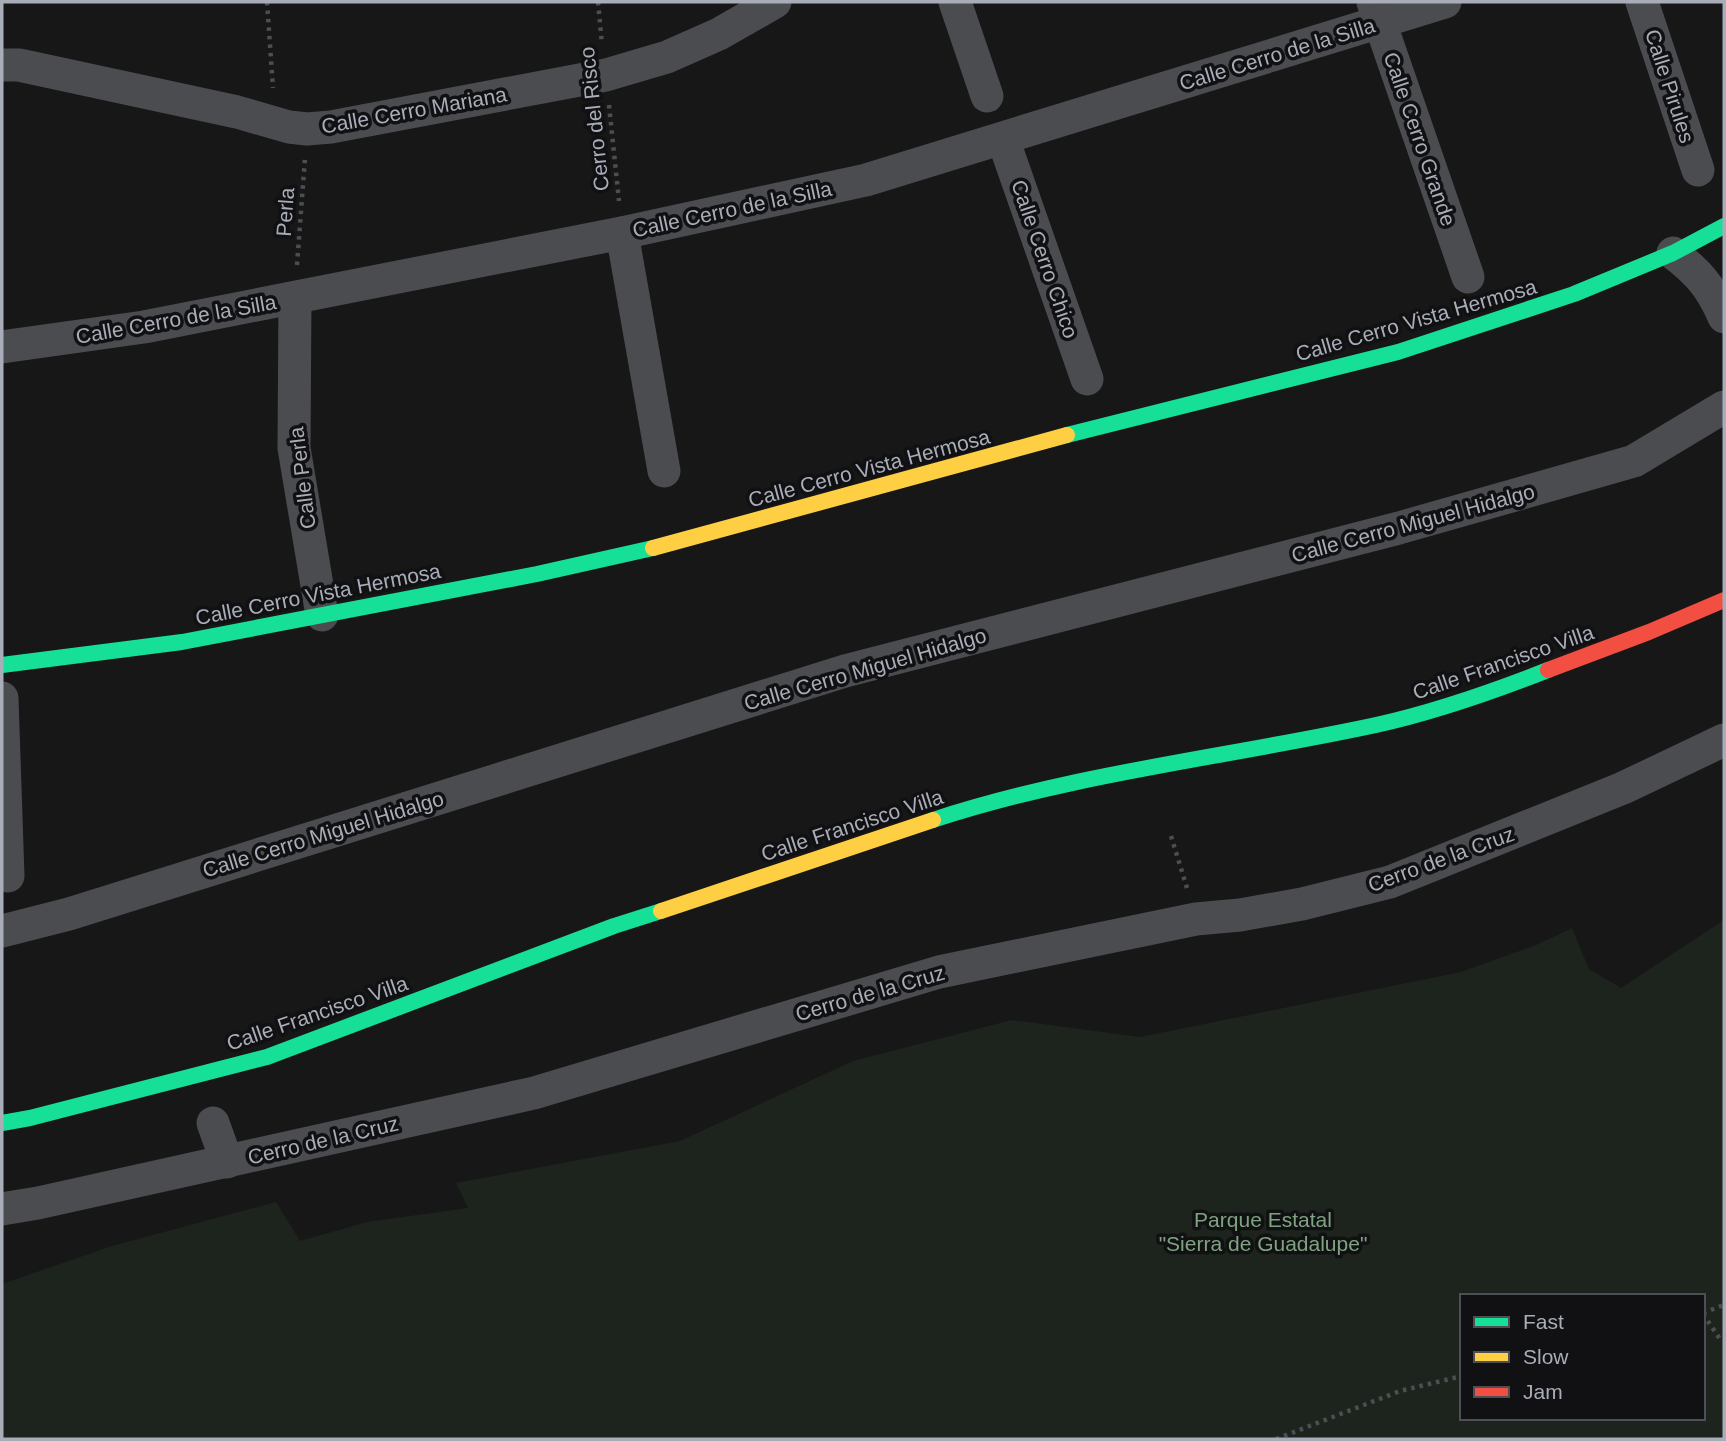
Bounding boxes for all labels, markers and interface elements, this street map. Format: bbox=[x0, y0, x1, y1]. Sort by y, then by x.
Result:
street label: Calle Cerro de la Silla bbox=[1177, 13, 1378, 95]
street label: Calle Pirules bbox=[1641, 26, 1699, 146]
street label: Cerro del Risco bbox=[575, 46, 613, 192]
street label: Calle Cerro Grande bbox=[1379, 49, 1461, 229]
street label: Calle Cerro Mariana bbox=[319, 82, 509, 138]
street label: Calle Cerro de la Silla bbox=[630, 177, 834, 241]
street label: Calle Cerro Chico bbox=[1007, 177, 1083, 341]
street label: Perla bbox=[272, 186, 298, 237]
street label: Calle Cerro Vista Hermosa bbox=[1293, 274, 1539, 365]
street label: Calle Cerro de la Silla bbox=[74, 290, 278, 348]
street label: Calle Perla bbox=[284, 425, 320, 530]
street label: Calle Cerro Vista Hermosa bbox=[746, 425, 993, 511]
street label: Calle Cerro Miguel Hidalgo bbox=[1289, 479, 1537, 567]
street label: Calle Cerro Vista Hermosa bbox=[193, 559, 443, 629]
street label: Calle Francisco Villa bbox=[1409, 620, 1597, 704]
street label: Calle Cerro Miguel Hidalgo bbox=[741, 623, 989, 715]
street label: Calle Francisco Villa bbox=[758, 785, 946, 865]
street label: Calle Cerro Miguel Hidalgo bbox=[200, 786, 446, 882]
street label: Cerro de la Cruz bbox=[1365, 822, 1517, 896]
street label: Cerro de la Cruz bbox=[793, 961, 947, 1025]
street label: Calle Francisco Villa bbox=[223, 971, 411, 1055]
street label: Cerro de la Cruz bbox=[245, 1111, 401, 1169]
park label: Parque Estatal "Sierra de Guadalupe" bbox=[1159, 1208, 1367, 1255]
legend bbox=[1460, 1294, 1705, 1420]
text: Fast bbox=[1523, 1310, 1564, 1333]
text: Slow bbox=[1523, 1345, 1569, 1368]
text: Jam bbox=[1523, 1380, 1563, 1403]

